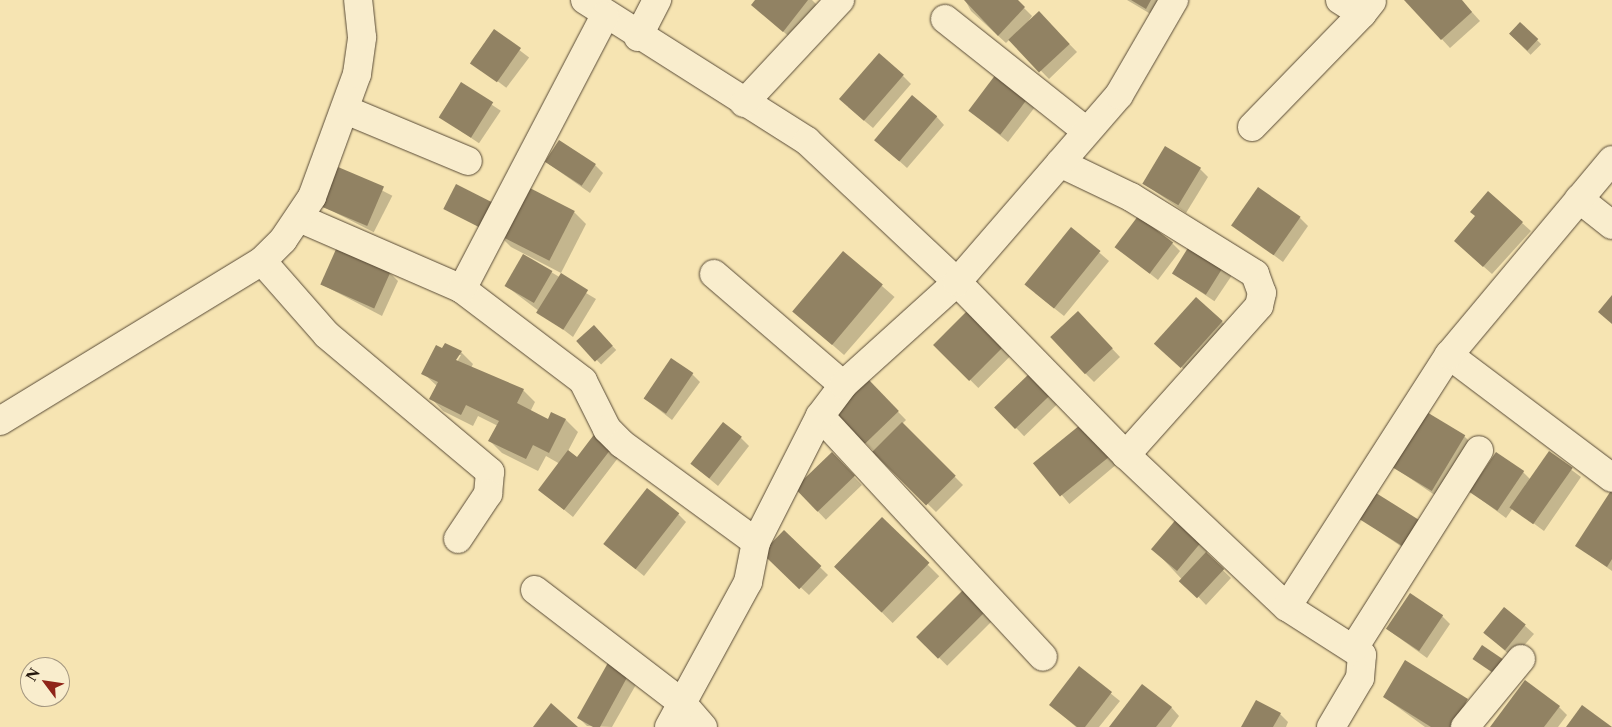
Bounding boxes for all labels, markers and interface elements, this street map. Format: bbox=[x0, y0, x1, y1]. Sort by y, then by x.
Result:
north arrow bbox=[20, 657, 70, 707]
text: N bbox=[22, 665, 44, 685]

